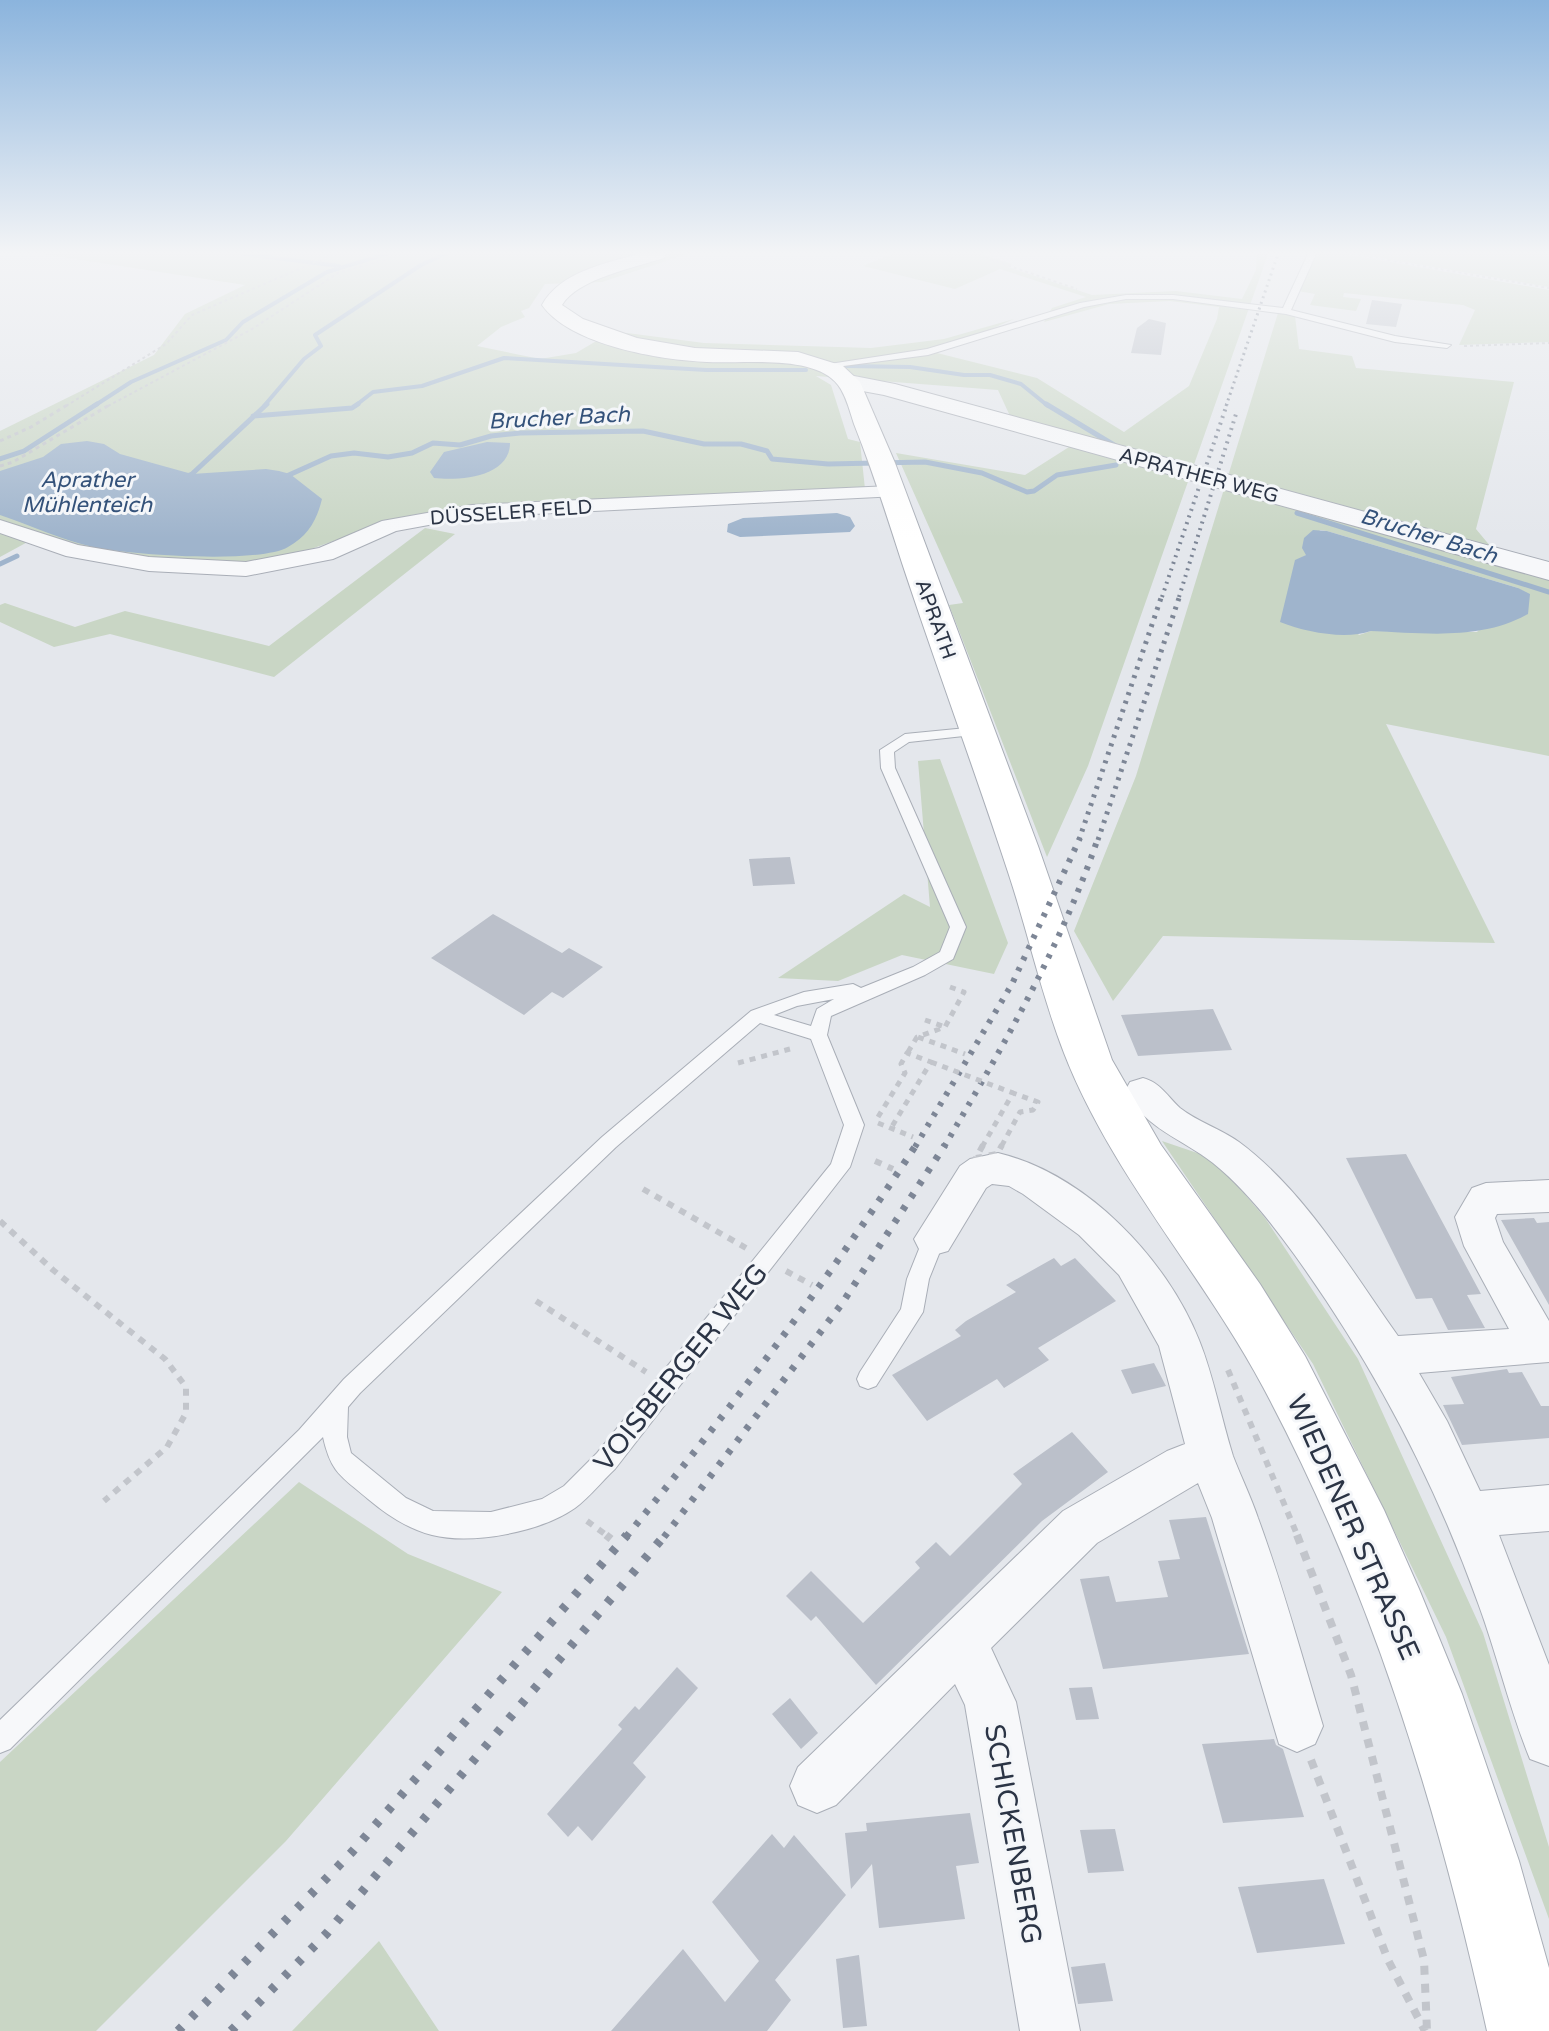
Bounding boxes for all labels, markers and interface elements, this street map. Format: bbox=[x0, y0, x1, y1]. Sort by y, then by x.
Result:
water label: Brucher Bach bbox=[488, 401, 631, 435]
street label: APRATHER WEG bbox=[1117, 443, 1281, 509]
water label: Aprather Mühlenteich bbox=[22, 467, 153, 518]
street label: DÜSSELER FELD bbox=[429, 494, 593, 531]
water label: Brucher Bach bbox=[1357, 503, 1501, 569]
street label: APRATH bbox=[909, 576, 961, 663]
street label: VOISBERGER WEG bbox=[586, 1257, 775, 1478]
street label: WIEDENER STRASSE bbox=[1279, 1389, 1427, 1665]
street label: SCHICKENBERG bbox=[977, 1722, 1049, 1947]

